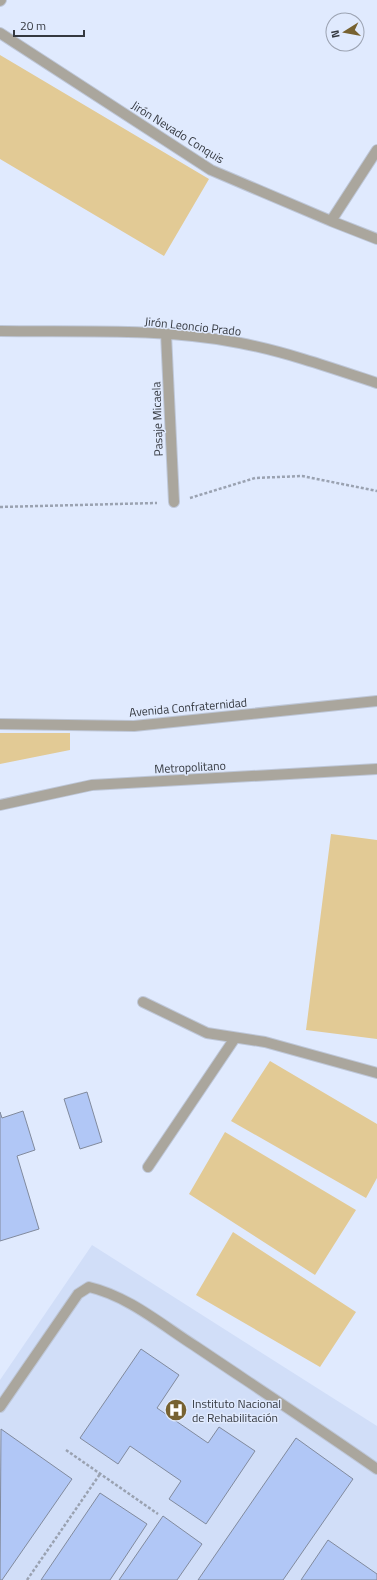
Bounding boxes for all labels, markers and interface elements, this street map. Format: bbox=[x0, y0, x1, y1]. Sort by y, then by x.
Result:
scale bar bbox=[14, 12, 84, 38]
north arrow bbox=[325, 12, 365, 52]
text: 20 m bbox=[20, 16, 46, 35]
text: N bbox=[327, 29, 344, 39]
street label: Jirón Nevado Conquis bbox=[128, 96, 229, 169]
street label: Jirón Leoncio Prado bbox=[144, 311, 242, 341]
street label: Pasaje Micaela bbox=[146, 381, 168, 457]
street label: Avenida Confraternidad bbox=[128, 692, 248, 722]
street label: Metropolitano bbox=[154, 756, 226, 778]
place label: Instituto Nacional de Rehabilitación bbox=[192, 1394, 281, 1427]
hospital icon: Instituto Nacional de Rehabilitación bbox=[163, 1397, 189, 1423]

